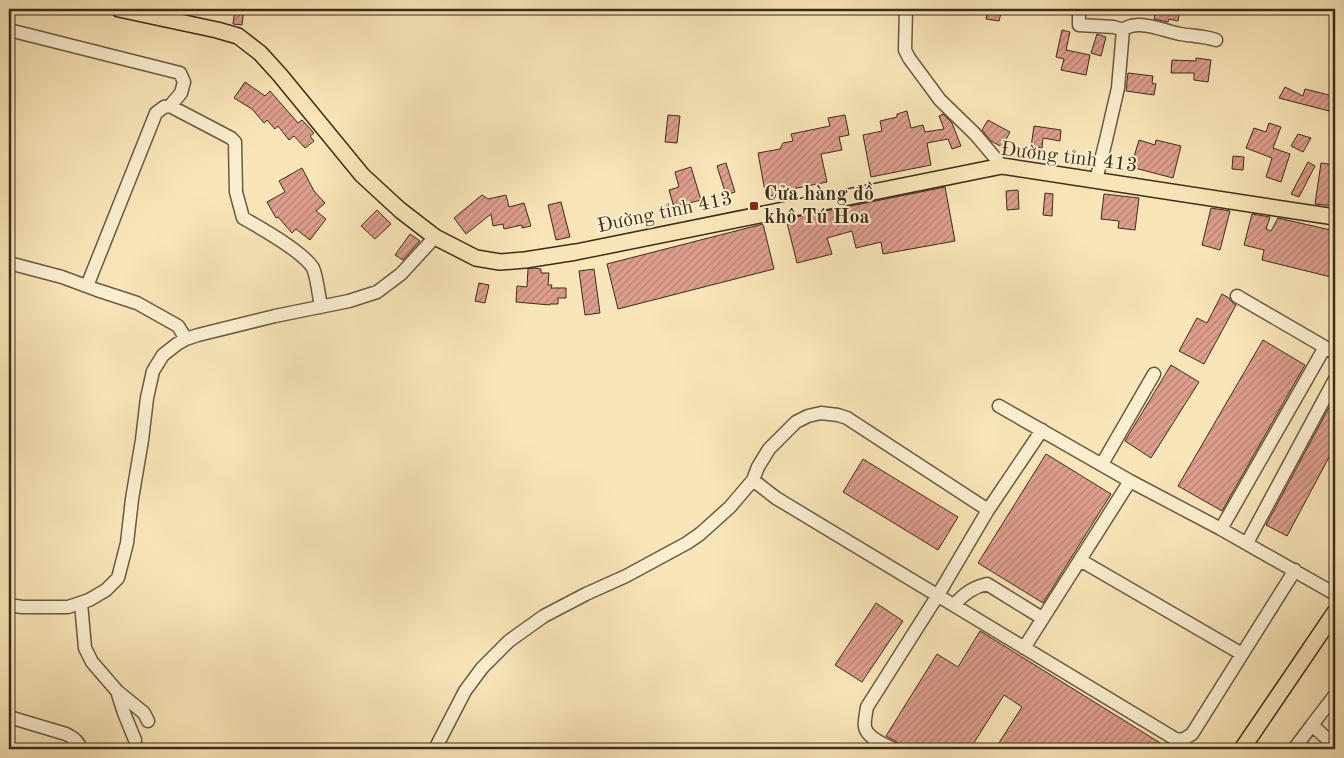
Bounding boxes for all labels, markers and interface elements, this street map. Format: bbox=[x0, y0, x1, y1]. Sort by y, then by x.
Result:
street label: Đường tỉnh 413 bbox=[999, 140, 1139, 176]
place label: Cửa hàng đồ khô Tú Hoa bbox=[764, 181, 874, 228]
street label: Đường tỉnh 413 bbox=[596, 189, 734, 237]
marker: Cửa hàng đồ khô Tú Hoa bbox=[748, 200, 760, 212]

